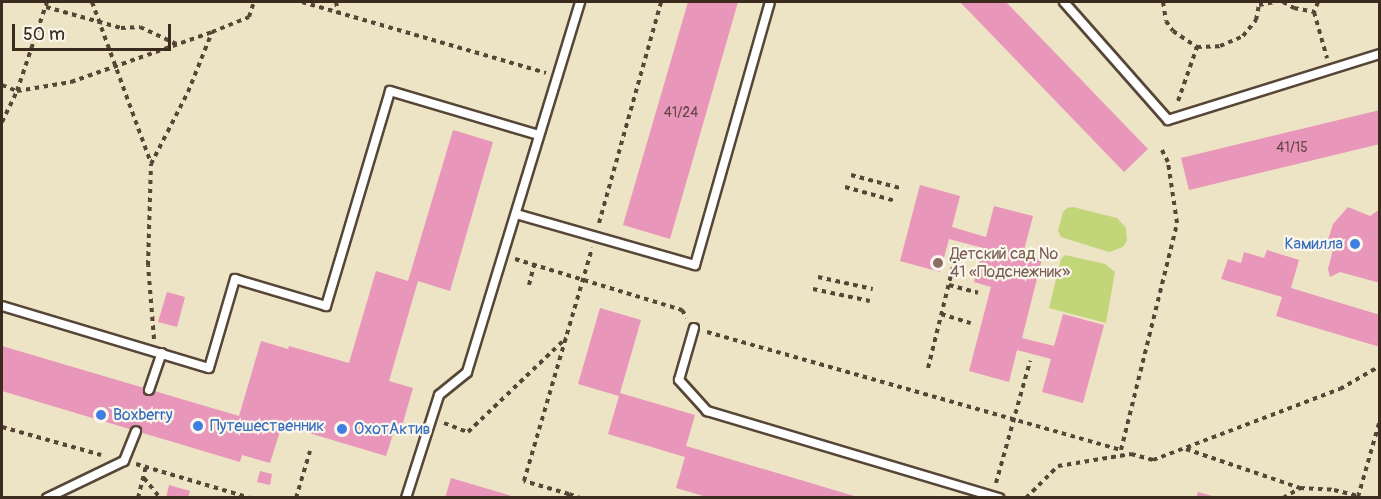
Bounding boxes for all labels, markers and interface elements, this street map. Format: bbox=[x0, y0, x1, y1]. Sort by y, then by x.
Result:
scale bar bbox=[15, 12, 174, 50]
text: 50 m bbox=[23, 23, 65, 46]
house number: 41/24 bbox=[664, 105, 698, 121]
house number: 41/15 bbox=[1276, 140, 1308, 156]
place label: Камилла bbox=[1284, 234, 1343, 254]
marker: Камилла bbox=[1348, 237, 1362, 251]
place label: Детский сад № 41 «Подснежник» bbox=[950, 244, 1070, 282]
marker: Детский сад № 41 «Подснежник» bbox=[931, 256, 945, 270]
place label: Boxberry bbox=[113, 405, 172, 425]
marker: Boxberry bbox=[94, 408, 108, 422]
place label: Путешественник bbox=[210, 416, 324, 436]
marker: Путешественник bbox=[191, 419, 205, 433]
place label: ОхотАктив bbox=[354, 419, 430, 439]
marker: ОхотАктив bbox=[335, 422, 349, 436]

